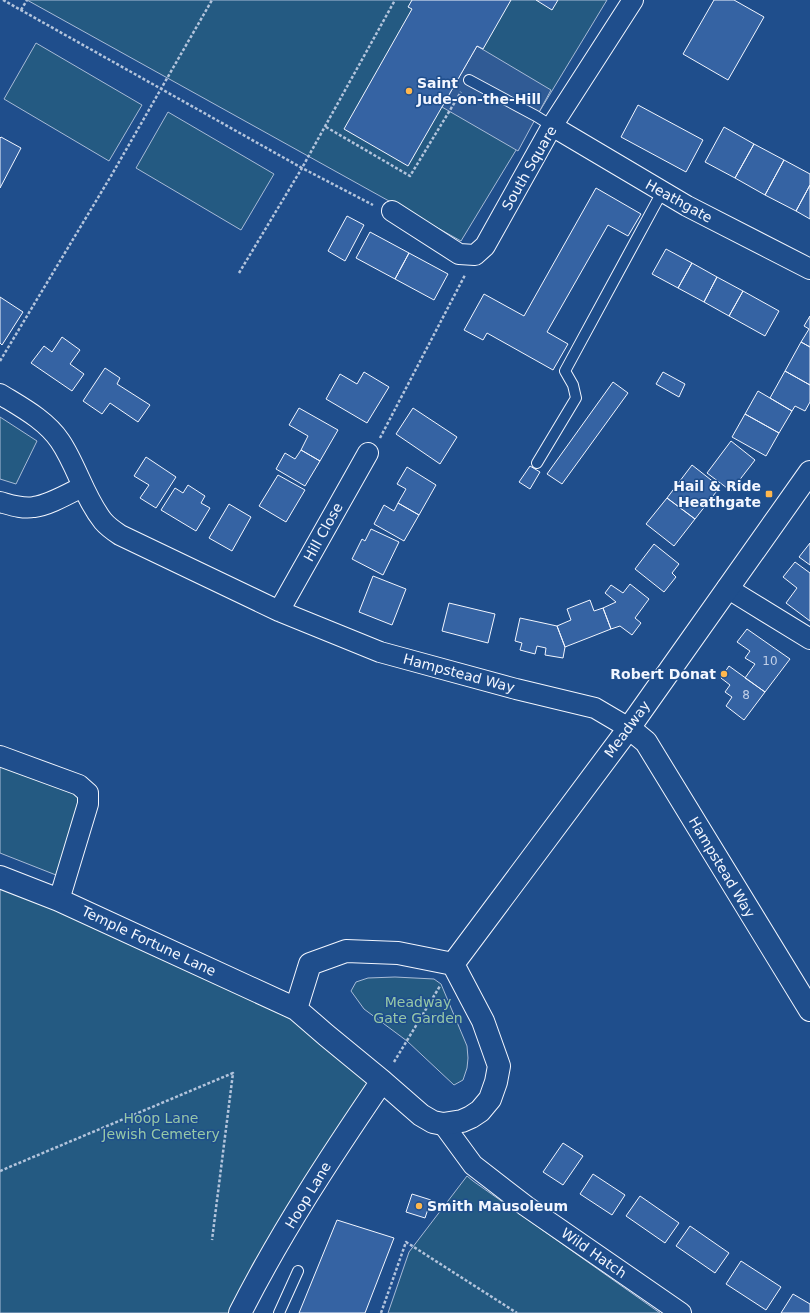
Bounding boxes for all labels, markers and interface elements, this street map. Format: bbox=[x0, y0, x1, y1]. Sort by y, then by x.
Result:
place label: Saint Jude-on-the-Hill bbox=[416, 75, 541, 107]
marker: Saint Jude-on-the-Hill bbox=[404, 86, 414, 96]
street label: South Square bbox=[498, 123, 560, 213]
street label: Heathgate bbox=[643, 176, 715, 226]
place label: Hail & Ride Heathgate bbox=[673, 478, 761, 510]
marker: Hail & Ride Heathgate bbox=[764, 489, 774, 499]
street label: Hill Close bbox=[300, 500, 346, 564]
street label: Hampstead Way bbox=[402, 650, 516, 696]
house number: 10 bbox=[762, 654, 778, 668]
place label: Robert Donat bbox=[610, 666, 716, 682]
marker: Robert Donat bbox=[719, 669, 729, 679]
house number: 8 bbox=[742, 688, 750, 702]
street label: Meadway bbox=[601, 697, 653, 761]
street label: Hampstead Way bbox=[686, 814, 758, 920]
street label: Temple Fortune Lane bbox=[78, 902, 219, 979]
park label: Meadway Gate Garden bbox=[373, 994, 463, 1026]
park label: Hoop Lane Jewish Cemetery bbox=[101, 1110, 220, 1142]
street label: Hoop Lane bbox=[282, 1159, 334, 1231]
place label: Smith Mausoleum bbox=[427, 1198, 568, 1214]
marker: Smith Mausoleum bbox=[414, 1201, 424, 1211]
street label: Wild Hatch bbox=[558, 1225, 630, 1281]

